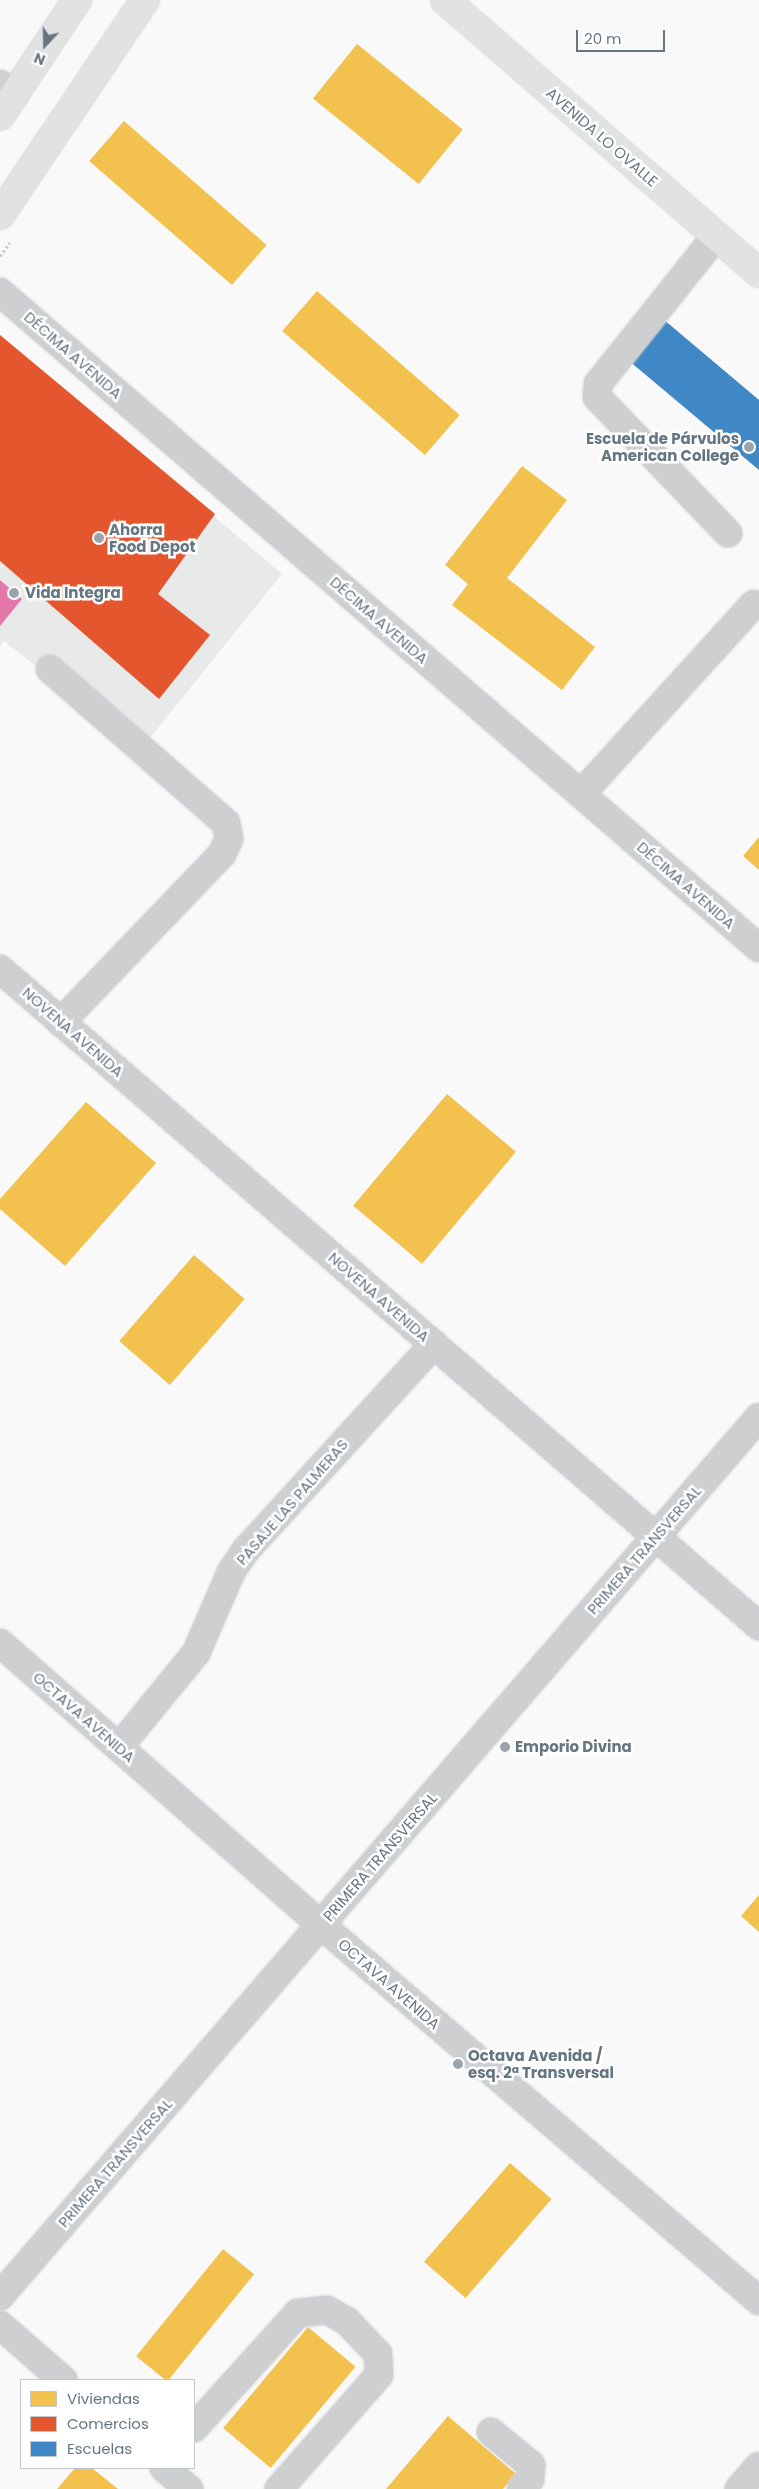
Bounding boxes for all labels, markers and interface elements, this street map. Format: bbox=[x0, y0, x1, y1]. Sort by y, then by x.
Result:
north arrow bbox=[20, 20, 70, 70]
scale bar bbox=[579, 20, 668, 52]
text: 20 m bbox=[584, 28, 622, 49]
text: N bbox=[31, 48, 48, 70]
street label: AVENIDA LO OVALLE bbox=[543, 84, 661, 190]
street label: DÉCIMA AVENIDA bbox=[20, 308, 126, 402]
place label: Escuela de Párvulos American College bbox=[586, 429, 739, 464]
marker: Escuela de Párvulos American College bbox=[743, 441, 755, 453]
place label: Ahorra Food Depot bbox=[109, 520, 196, 555]
marker: Ahorra Food Depot bbox=[93, 532, 105, 544]
street label: DÉCIMA AVENIDA bbox=[326, 573, 432, 667]
place label: Vida Integra bbox=[25, 584, 121, 602]
marker: Vida Integra bbox=[7, 586, 21, 600]
street label: DÉCIMA AVENIDA bbox=[633, 838, 739, 932]
street label: NOVENA AVENIDA bbox=[19, 983, 127, 1081]
street label: NOVENA AVENIDA bbox=[325, 1248, 433, 1346]
street label: PASAJE LAS PALMERAS bbox=[232, 1435, 352, 1569]
street label: PRIMERA TRANSVERSAL bbox=[583, 1482, 705, 1618]
street label: OCTAVA AVENIDA bbox=[30, 1668, 138, 1766]
place label: Emporio Divina bbox=[515, 1738, 632, 1756]
marker: Emporio Divina bbox=[499, 1741, 511, 1753]
street label: PRIMERA TRANSVERSAL bbox=[319, 1789, 441, 1925]
street label: OCTAVA AVENIDA bbox=[335, 1935, 443, 2033]
place label: Octava Avenida / esq. 2ª Transversal bbox=[468, 2046, 614, 2081]
marker: Octava Avenida / esq. 2ª Transversal bbox=[452, 2058, 464, 2070]
street label: PRIMERA TRANSVERSAL bbox=[54, 2095, 176, 2231]
legend bbox=[20, 2379, 195, 2469]
text: Viviendas bbox=[67, 2388, 140, 2409]
text: Comercios bbox=[67, 2413, 149, 2434]
text: Escuelas bbox=[67, 2438, 132, 2459]

